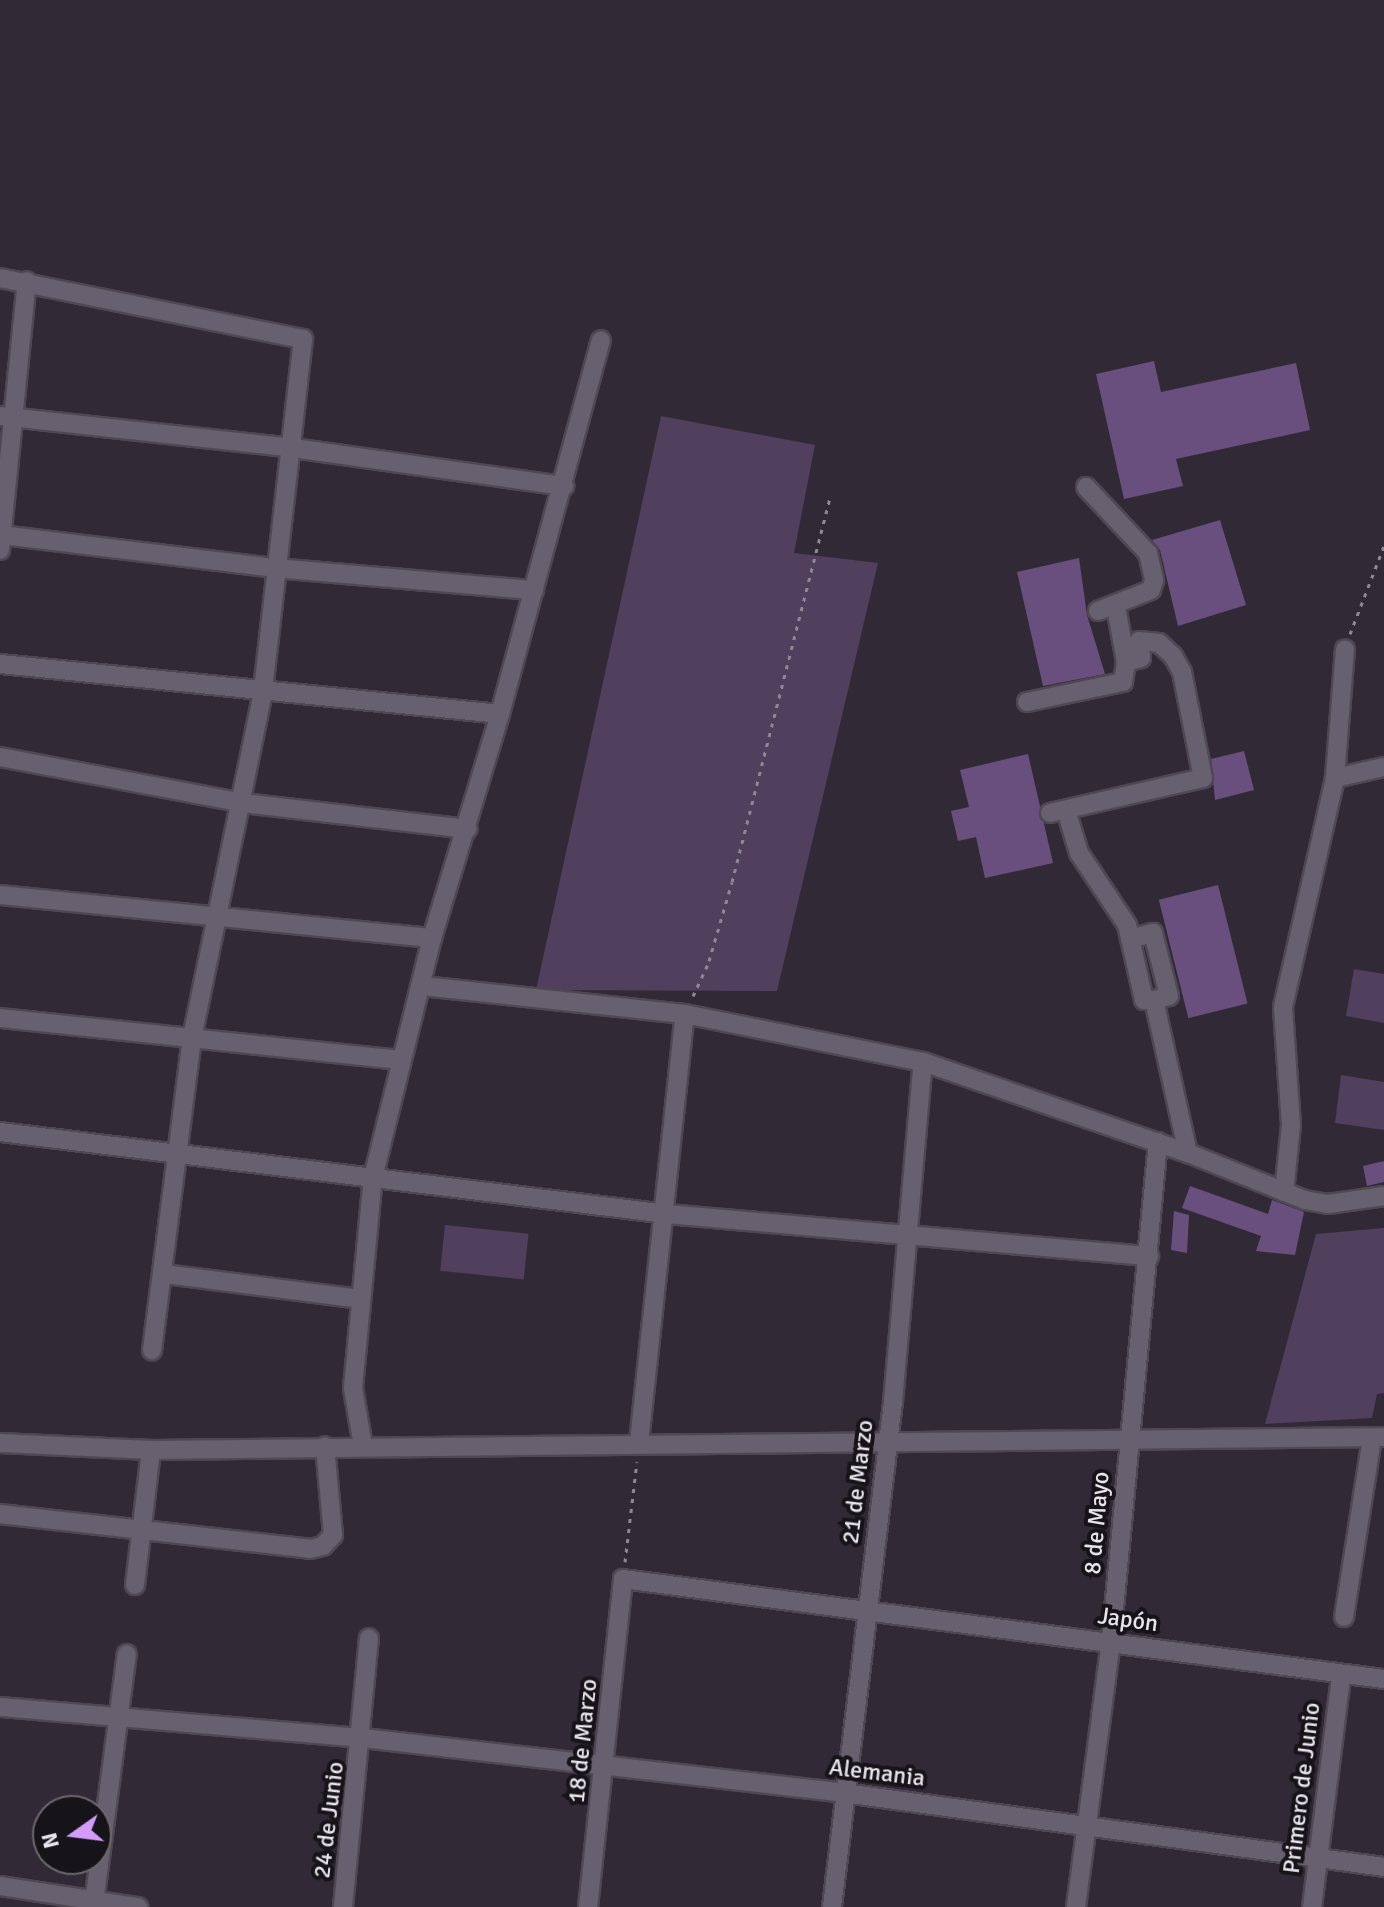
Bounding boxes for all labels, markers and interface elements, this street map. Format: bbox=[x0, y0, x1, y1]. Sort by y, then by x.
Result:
street label: 21 de Marzo bbox=[836, 1418, 880, 1546]
street label: 8 de Mayo bbox=[1078, 1470, 1116, 1576]
street label: Japón bbox=[1096, 1602, 1160, 1638]
street label: 18 de Marzo bbox=[562, 1678, 604, 1804]
street label: Primero de Junio bbox=[1277, 1701, 1327, 1875]
street label: Alemania bbox=[827, 1753, 927, 1793]
street label: 24 de Junio bbox=[308, 1760, 350, 1880]
north arrow bbox=[32, 1795, 112, 1875]
text: N bbox=[35, 1830, 65, 1851]

